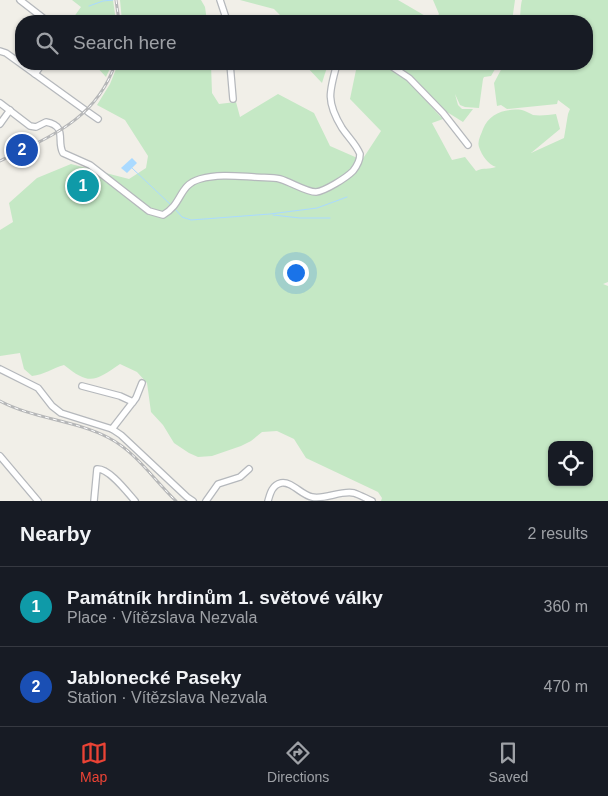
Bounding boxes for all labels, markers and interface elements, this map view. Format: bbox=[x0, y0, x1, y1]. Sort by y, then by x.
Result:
search box bbox=[15, 15, 593, 70]
icon: search bbox=[33, 29, 61, 57]
text: Search here bbox=[73, 32, 177, 53]
pin: 2 bbox=[6, 131, 38, 169]
pin: 1 bbox=[67, 167, 99, 205]
your location bbox=[283, 260, 309, 286]
map controls bbox=[548, 441, 593, 486]
button: locate bbox=[548, 441, 593, 486]
text: Nearby bbox=[20, 522, 91, 545]
text: 2 results bbox=[528, 525, 588, 542]
text: Památník hrdinům 1. světové války bbox=[67, 587, 383, 608]
text: 1 bbox=[32, 598, 40, 615]
text: 360 m bbox=[544, 598, 588, 615]
text: Place · Vítězslava Nezvala bbox=[67, 609, 257, 626]
text: Jablonecké Paseky bbox=[67, 667, 241, 688]
text: 2 bbox=[32, 678, 40, 695]
text: 470 m bbox=[544, 678, 588, 695]
text: Station · Vítězslava Nezvala bbox=[67, 689, 267, 706]
tab: Map bbox=[80, 739, 108, 785]
tab: Directions bbox=[267, 739, 329, 785]
tab: Saved bbox=[489, 739, 528, 785]

